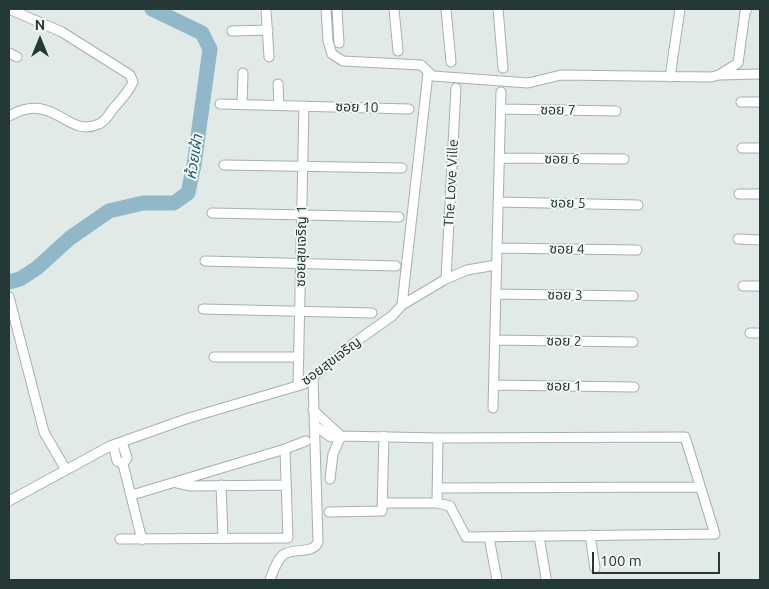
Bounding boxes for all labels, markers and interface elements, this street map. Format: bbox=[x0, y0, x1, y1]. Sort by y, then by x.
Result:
north arrow bbox=[15, 15, 65, 65]
text: N bbox=[35, 17, 45, 33]
street label: ซอย 10 bbox=[335, 98, 379, 116]
street label: ซอย 7 bbox=[540, 101, 576, 119]
water label: ห้วยเฝ้า bbox=[182, 133, 206, 181]
street label: The Love Ville bbox=[440, 139, 462, 227]
street label: ซอย 6 bbox=[544, 150, 580, 168]
street label: ซอย 5 bbox=[550, 194, 586, 212]
street label: ซอยสุขเจริญ 1 bbox=[292, 205, 310, 287]
street label: ซอย 4 bbox=[549, 240, 585, 258]
street label: ซอย 3 bbox=[547, 286, 583, 304]
street label: ซอย 2 bbox=[546, 332, 582, 350]
street label: ซอยสุขเจริญ bbox=[298, 333, 364, 389]
street label: ซอย 1 bbox=[546, 377, 582, 395]
scale bar bbox=[594, 542, 722, 574]
text: 100 m bbox=[600, 552, 642, 569]

